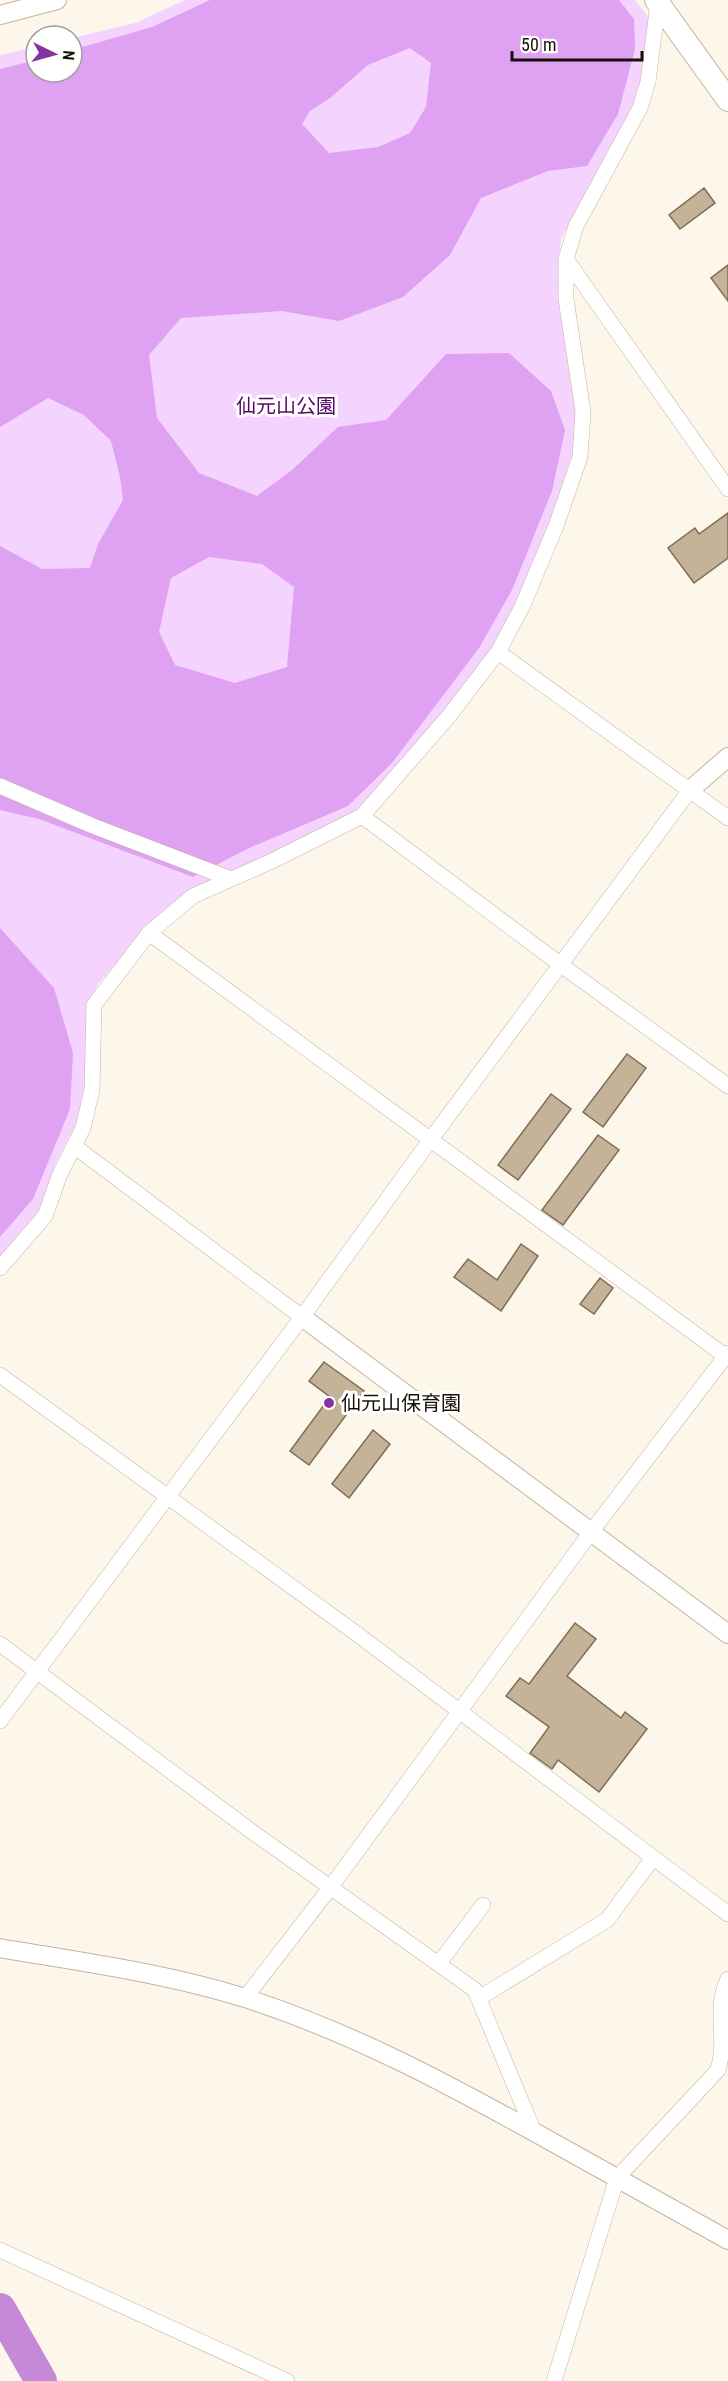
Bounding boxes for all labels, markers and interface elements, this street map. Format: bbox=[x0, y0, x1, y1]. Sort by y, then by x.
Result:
north arrow bbox=[24, 24, 84, 84]
scale bar bbox=[512, 24, 642, 62]
text: 50 m bbox=[521, 34, 556, 55]
text: N bbox=[59, 50, 78, 61]
park label: 仙元山公園 bbox=[236, 394, 336, 418]
place label: 仙元山保育園 bbox=[341, 1391, 461, 1415]
marker: 仙元山保育園 bbox=[322, 1396, 336, 1410]

